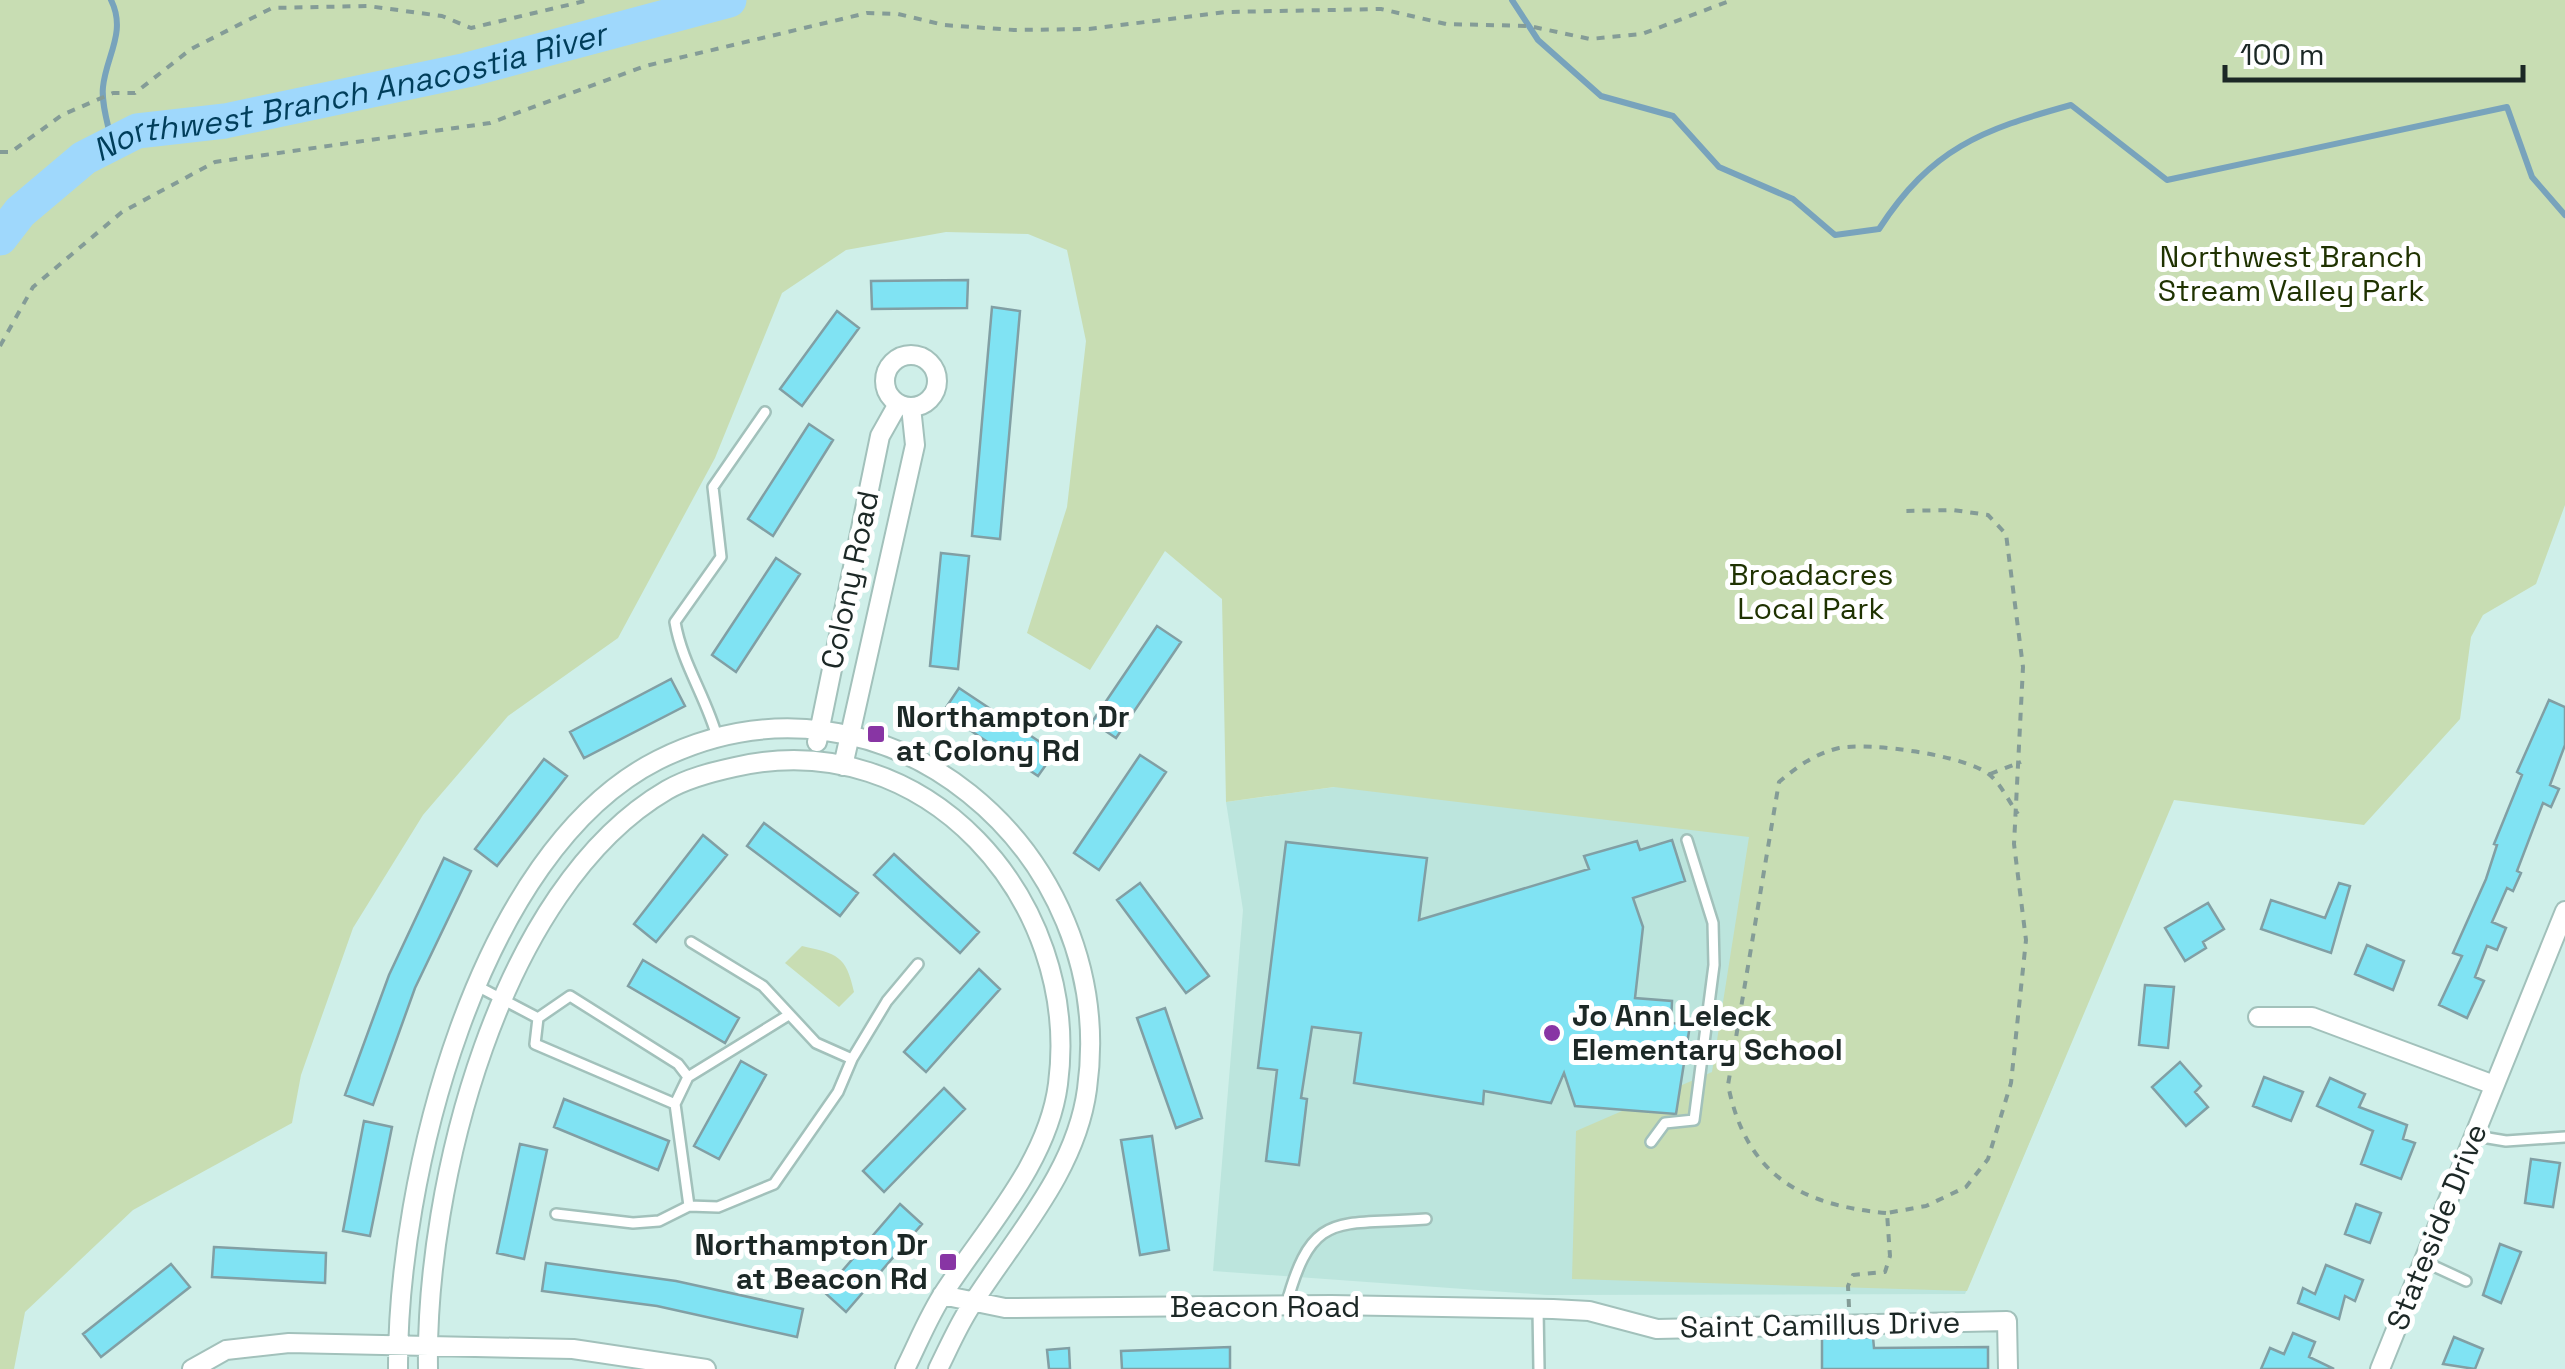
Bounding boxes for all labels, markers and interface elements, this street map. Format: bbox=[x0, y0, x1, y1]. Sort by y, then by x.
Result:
water label: Northwest Branch Anacostia River bbox=[86, 13, 613, 170]
scale bar bbox=[2225, 20, 2522, 82]
text: 100 m bbox=[2240, 35, 2325, 74]
park label: Northwest Branch Stream Valley Park bbox=[2158, 237, 2424, 310]
street label: Colony Road bbox=[812, 487, 887, 673]
park label: Broadacres Local Park bbox=[1729, 555, 1893, 628]
place label: Northampton Dr at Colony Rd bbox=[896, 697, 1130, 770]
marker: Northampton Dr at Colony Rd bbox=[865, 723, 887, 745]
place label: Jo Ann Leleck Elementary School bbox=[1572, 996, 1843, 1069]
marker: Jo Ann Leleck Elementary School bbox=[1541, 1022, 1563, 1044]
street label: Stateside Drive bbox=[2377, 1118, 2496, 1336]
place label: Northampton Dr at Beacon Rd bbox=[694, 1225, 928, 1298]
marker: Northampton Dr at Beacon Rd bbox=[937, 1251, 959, 1273]
street label: Beacon Road bbox=[1170, 1287, 1360, 1326]
street label: Saint Camillus Drive bbox=[1679, 1303, 1961, 1346]

